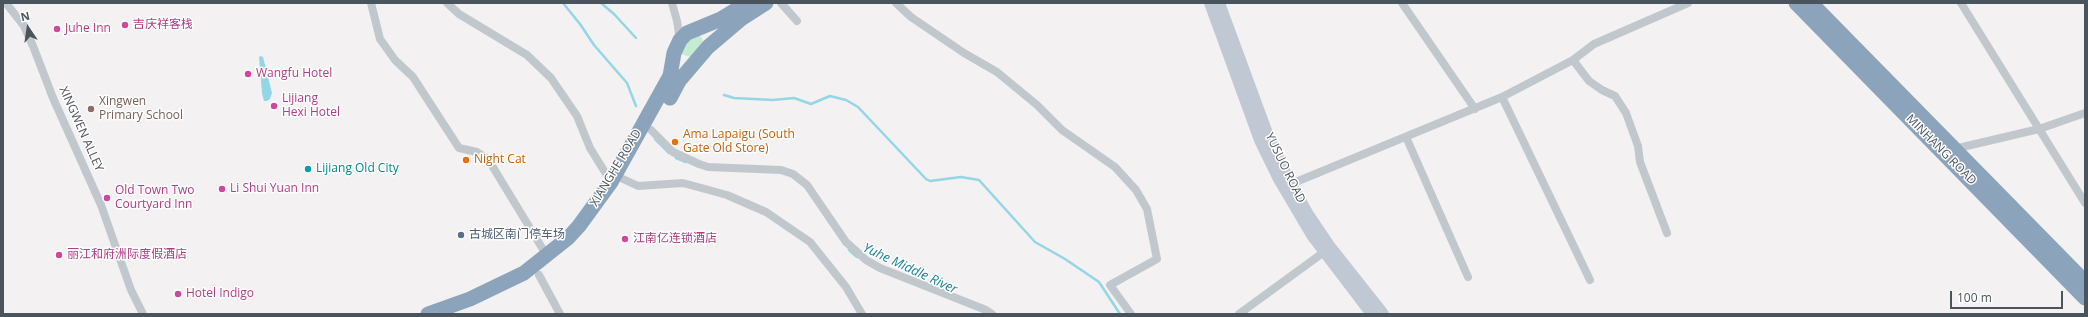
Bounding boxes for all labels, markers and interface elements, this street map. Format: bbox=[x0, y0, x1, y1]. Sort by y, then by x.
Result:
north arrow bbox=[8, 8, 48, 48]
text: N bbox=[19, 8, 31, 24]
place label: 吉庆祥客栈 bbox=[133, 18, 193, 32]
marker: 吉庆祥客栈 bbox=[120, 20, 130, 30]
place label: Juhe Inn bbox=[65, 22, 111, 36]
marker: Juhe Inn bbox=[52, 24, 62, 34]
place label: Wangfu Hotel bbox=[256, 67, 332, 81]
marker: Wangfu Hotel bbox=[243, 69, 253, 79]
street label: XINGWEN ALLEY bbox=[56, 84, 106, 174]
place label: Lijiang Hexi Hotel bbox=[282, 92, 340, 120]
place label: Xingwen Primary School bbox=[99, 95, 183, 123]
marker: Lijiang Hexi Hotel bbox=[269, 101, 279, 111]
marker: Xingwen Primary School bbox=[86, 104, 96, 114]
street label: MINHANG ROAD bbox=[1903, 112, 1979, 188]
street label: XIANGHE ROAD bbox=[587, 127, 645, 209]
place label: Ama Lapaigu (South Gate Old Store) bbox=[683, 128, 795, 156]
street label: YUSUO ROAD bbox=[1262, 131, 1308, 205]
marker: Ama Lapaigu (South Gate Old Store) bbox=[670, 137, 680, 147]
place label: Night Cat bbox=[474, 153, 526, 167]
marker: Night Cat bbox=[461, 155, 471, 165]
place label: Lijiang Old City bbox=[316, 162, 399, 176]
marker: Lijiang Old City bbox=[303, 164, 313, 174]
place label: Li Shui Yuan Inn bbox=[230, 182, 319, 196]
place label: Old Town Two Courtyard Inn bbox=[115, 184, 195, 212]
marker: Li Shui Yuan Inn bbox=[217, 184, 227, 194]
marker: Old Town Two Courtyard Inn bbox=[102, 193, 112, 203]
place label: 古城区南门停车场 bbox=[469, 228, 565, 242]
marker: 古城区南门停车场 bbox=[456, 230, 466, 240]
place label: 江南亿连锁酒店 bbox=[633, 232, 717, 246]
marker: 江南亿连锁酒店 bbox=[620, 234, 630, 244]
water label: Yuhe Middle River bbox=[860, 240, 960, 298]
place label: 丽江和府洲际度假酒店 bbox=[67, 248, 187, 262]
marker: 丽江和府洲际度假酒店 bbox=[54, 250, 64, 260]
scale bar bbox=[1952, 283, 2065, 309]
place label: Hotel Indigo bbox=[186, 287, 254, 301]
marker: Hotel Indigo bbox=[173, 289, 183, 299]
text: 100 m bbox=[1957, 289, 1992, 306]

